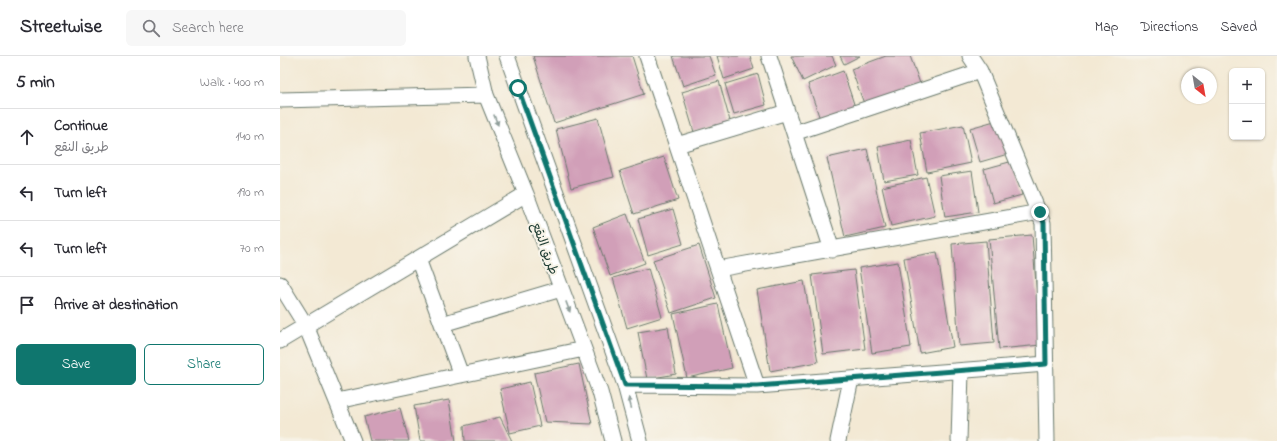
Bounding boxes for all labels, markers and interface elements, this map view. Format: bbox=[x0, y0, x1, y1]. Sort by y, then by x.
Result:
search box bbox=[126, 10, 406, 46]
text: Streetwise bbox=[20, 14, 102, 41]
icon: search bbox=[140, 17, 162, 39]
text: Search here bbox=[172, 17, 244, 39]
text: Map bbox=[1095, 17, 1118, 38]
text: Directions bbox=[1140, 17, 1198, 38]
text: Saved bbox=[1220, 17, 1257, 38]
north arrow bbox=[1181, 68, 1217, 104]
map controls bbox=[1229, 68, 1265, 140]
button: + bbox=[1229, 68, 1265, 104]
text: 5 min bbox=[16, 70, 55, 95]
text: Walk · 400 m bbox=[200, 73, 264, 92]
route start bbox=[509, 79, 527, 97]
button: − bbox=[1229, 104, 1265, 140]
one-way arrow bbox=[494, 114, 500, 126]
text: Continue bbox=[54, 115, 108, 137]
icon: ahead bbox=[16, 126, 38, 148]
text: 140 m bbox=[236, 127, 264, 146]
text: طريق النقع bbox=[54, 138, 109, 157]
icon: left bbox=[16, 182, 38, 204]
text: Turn left bbox=[54, 182, 107, 204]
text: 190 m bbox=[237, 183, 264, 202]
route end bbox=[1031, 203, 1049, 221]
street label: طريق النقع bbox=[526, 220, 563, 277]
icon: left bbox=[16, 238, 38, 260]
text: Turn left bbox=[54, 238, 107, 260]
text: 70 m bbox=[240, 239, 264, 258]
icon: arrive bbox=[16, 294, 38, 316]
text: Arrive at destination bbox=[54, 294, 178, 316]
one-way arrow bbox=[565, 301, 571, 313]
button: Save bbox=[16, 344, 136, 385]
button: Share bbox=[144, 344, 264, 385]
one-way arrow bbox=[627, 397, 633, 409]

